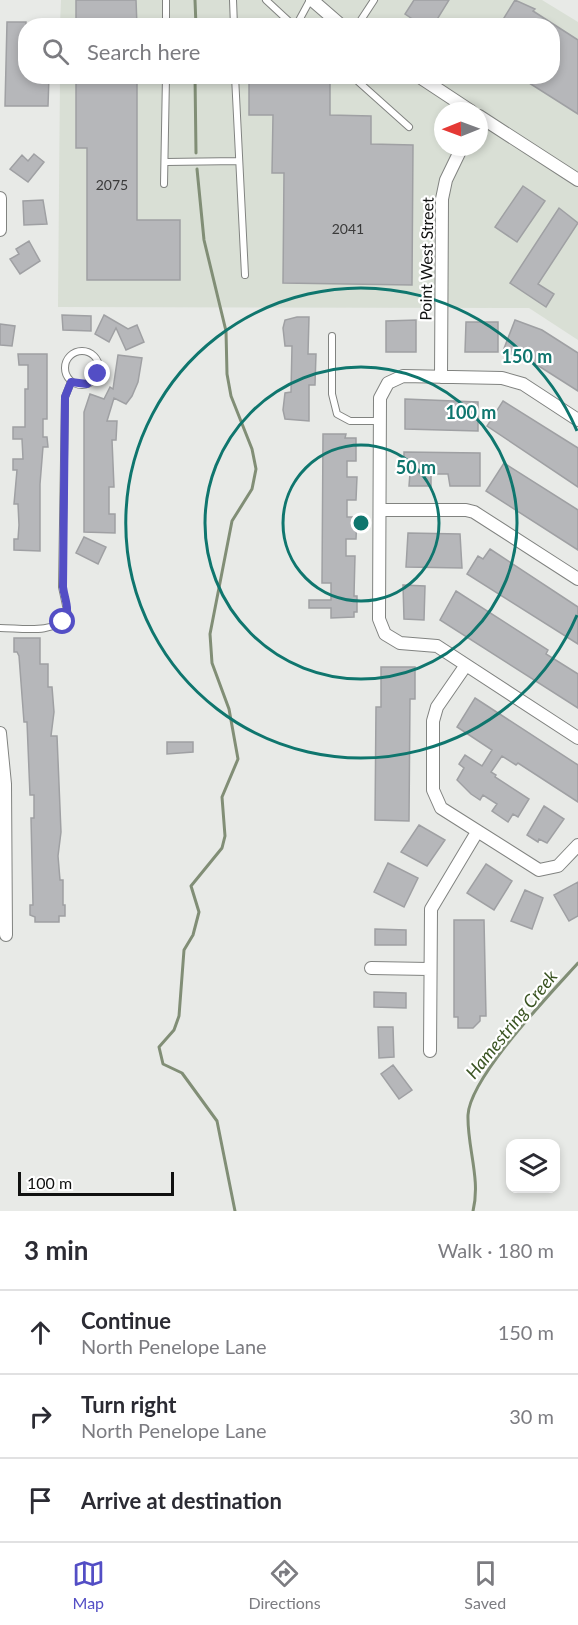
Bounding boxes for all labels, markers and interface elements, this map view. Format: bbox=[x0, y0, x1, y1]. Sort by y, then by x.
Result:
search box bbox=[18, 18, 560, 84]
icon: search bbox=[39, 35, 72, 68]
text: Search here bbox=[87, 38, 200, 65]
north arrow bbox=[434, 102, 488, 156]
house number: 2075 bbox=[96, 176, 128, 193]
street label: Point West Street bbox=[415, 197, 437, 321]
house number: 2041 bbox=[332, 220, 364, 237]
text: 150 m bbox=[502, 345, 552, 367]
route end bbox=[84, 360, 110, 386]
text: 100 m bbox=[446, 401, 496, 423]
text: 50 m bbox=[396, 456, 436, 478]
centre of rings bbox=[351, 513, 371, 533]
route start bbox=[49, 608, 75, 634]
water label: Hamestring Creek bbox=[460, 965, 562, 1083]
map controls bbox=[506, 1139, 560, 1193]
button: layers bbox=[506, 1139, 560, 1193]
scale bar bbox=[18, 1169, 174, 1196]
text: 100 m bbox=[27, 1173, 72, 1192]
text: 3 min bbox=[24, 1234, 88, 1266]
text: Walk · 180 m bbox=[438, 1238, 554, 1262]
text: Continue bbox=[81, 1307, 171, 1334]
icon: ahead bbox=[24, 1316, 57, 1349]
text: 150 m bbox=[498, 1320, 554, 1344]
text: North Penelope Lane bbox=[81, 1334, 267, 1358]
text: Turn right bbox=[81, 1391, 176, 1418]
icon: right bbox=[24, 1400, 57, 1433]
text: 30 m bbox=[509, 1404, 554, 1428]
text: North Penelope Lane bbox=[81, 1418, 267, 1442]
icon: arrive bbox=[24, 1484, 57, 1517]
text: Arrive at destination bbox=[81, 1487, 282, 1514]
tab: Map bbox=[72, 1557, 105, 1612]
tab: Directions bbox=[248, 1557, 321, 1612]
tab: Saved bbox=[464, 1557, 506, 1612]

